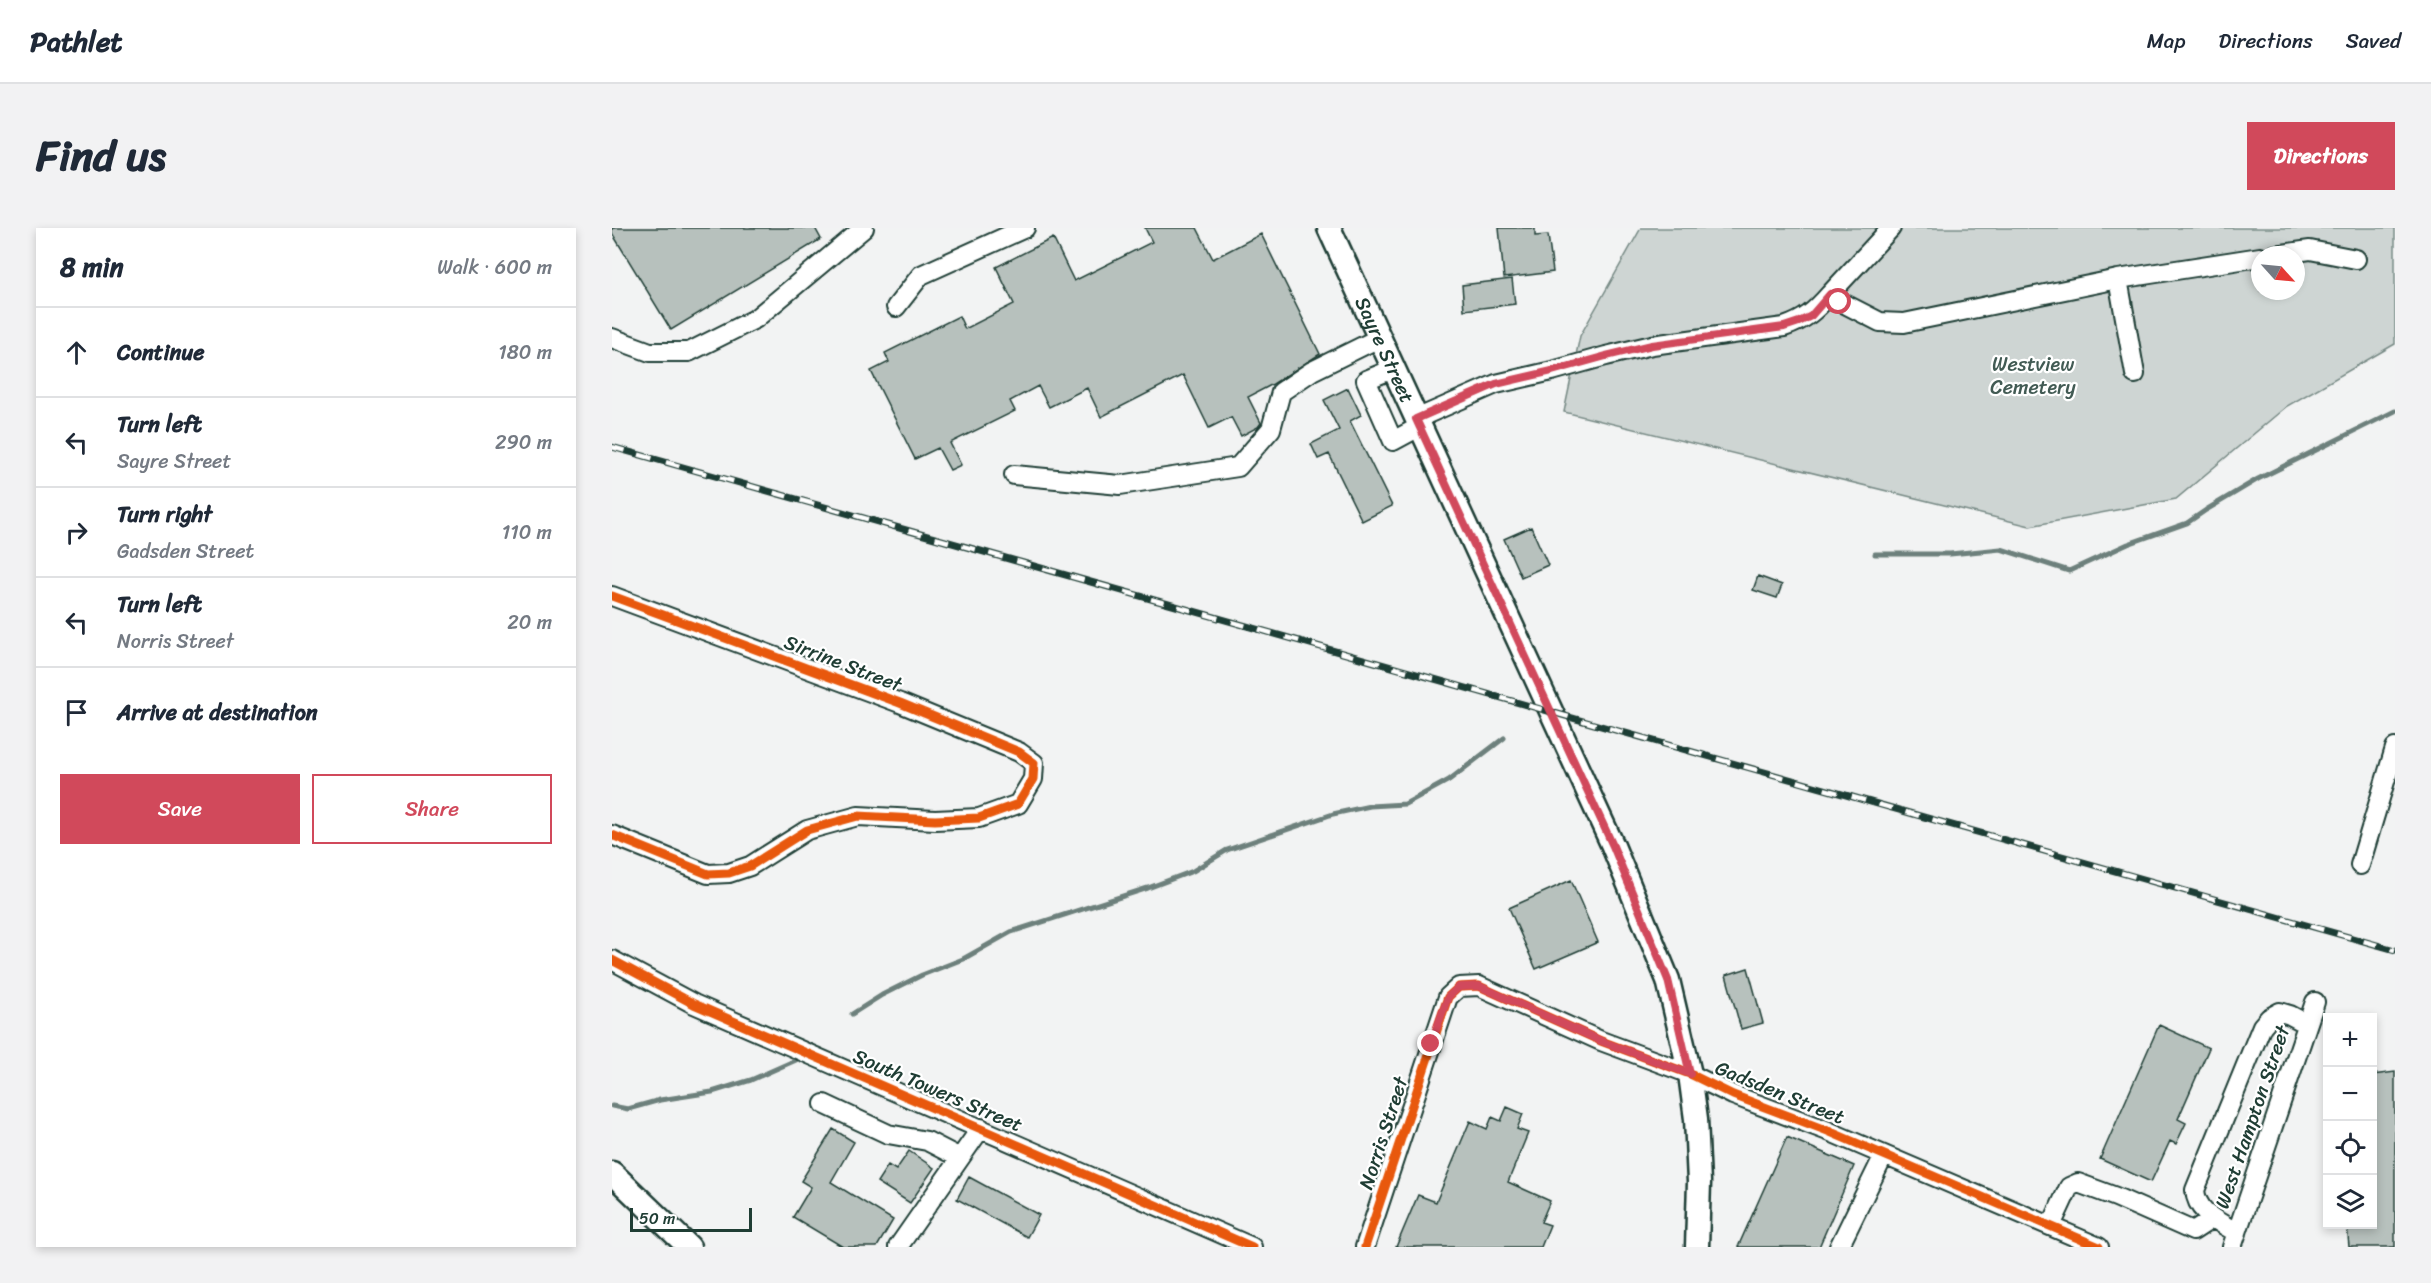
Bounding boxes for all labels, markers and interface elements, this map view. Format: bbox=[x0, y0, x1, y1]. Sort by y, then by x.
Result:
text: Pathlet bbox=[30, 17, 123, 66]
text: Map bbox=[2147, 22, 2185, 60]
text: Directions bbox=[2218, 22, 2313, 60]
text: Saved bbox=[2346, 22, 2401, 60]
text: Find us bbox=[36, 119, 166, 193]
button: Directions bbox=[2247, 122, 2395, 190]
text: 8 min bbox=[60, 244, 124, 290]
north arrow bbox=[2251, 246, 2305, 300]
text: Walk · 600 m bbox=[437, 250, 552, 285]
route start bbox=[1825, 288, 1851, 314]
street label: Sayre Street bbox=[1345, 291, 1424, 409]
text: Continue bbox=[117, 333, 205, 372]
text: 180 m bbox=[498, 335, 552, 370]
icon: ahead bbox=[60, 336, 93, 369]
park label: Westview Cemetery bbox=[1990, 347, 2076, 405]
text: Turn left bbox=[117, 405, 202, 444]
text: 290 m bbox=[495, 425, 552, 460]
icon: left bbox=[60, 426, 93, 459]
text: Sayre Street bbox=[117, 444, 231, 479]
text: Turn right bbox=[117, 495, 212, 534]
text: 110 m bbox=[502, 515, 552, 550]
icon: right bbox=[60, 516, 93, 549]
text: Gadsden Street bbox=[117, 534, 254, 569]
text: Turn left bbox=[117, 585, 202, 624]
text: 20 m bbox=[507, 605, 552, 640]
icon: left bbox=[60, 606, 93, 639]
text: Norris Street bbox=[117, 624, 234, 659]
street label: Sirrine Street bbox=[779, 625, 908, 702]
text: Arrive at destination bbox=[117, 693, 318, 732]
icon: arrive bbox=[60, 696, 93, 729]
button: Save bbox=[60, 774, 300, 844]
button: Share bbox=[312, 774, 552, 844]
map controls bbox=[2323, 1013, 2377, 1229]
button: + bbox=[2323, 1013, 2377, 1067]
street label: West Hampton Street bbox=[2205, 1020, 2301, 1214]
route end bbox=[1417, 1030, 1443, 1056]
street label: South Towers Street bbox=[847, 1039, 1028, 1142]
street label: Gadsden Street bbox=[1710, 1051, 1850, 1134]
button: − bbox=[2323, 1067, 2377, 1121]
street label: Norris Street bbox=[1349, 1071, 1418, 1194]
button: locate bbox=[2323, 1121, 2377, 1175]
button: layers bbox=[2323, 1175, 2377, 1229]
text: 50 m bbox=[639, 1204, 675, 1233]
scale bar bbox=[630, 1205, 752, 1232]

